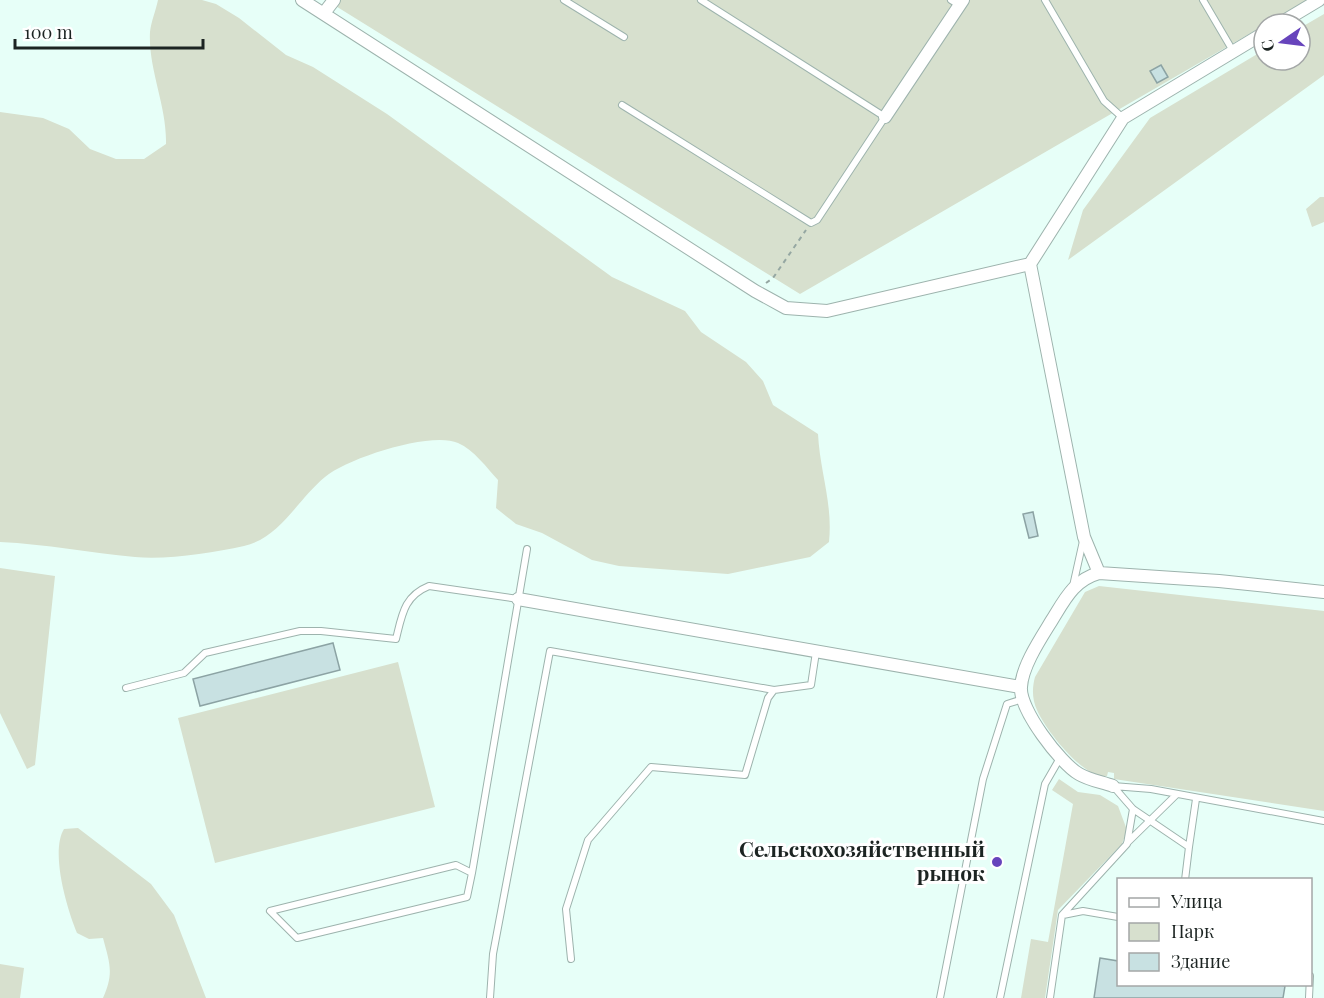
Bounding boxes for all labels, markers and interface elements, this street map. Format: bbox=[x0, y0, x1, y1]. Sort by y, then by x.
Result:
scale bar bbox=[15, 12, 202, 50]
north arrow bbox=[1252, 12, 1312, 72]
text: 100 m bbox=[24, 20, 73, 44]
text: С bbox=[1255, 38, 1279, 54]
place label: Сельскохозяйственный рынок bbox=[739, 834, 985, 886]
marker: Сельскохозяйственный рынок bbox=[990, 855, 1004, 869]
legend bbox=[1117, 878, 1312, 986]
text: Улица bbox=[1170, 889, 1222, 913]
text: Парк bbox=[1171, 919, 1214, 943]
text: Здание bbox=[1171, 949, 1230, 973]

